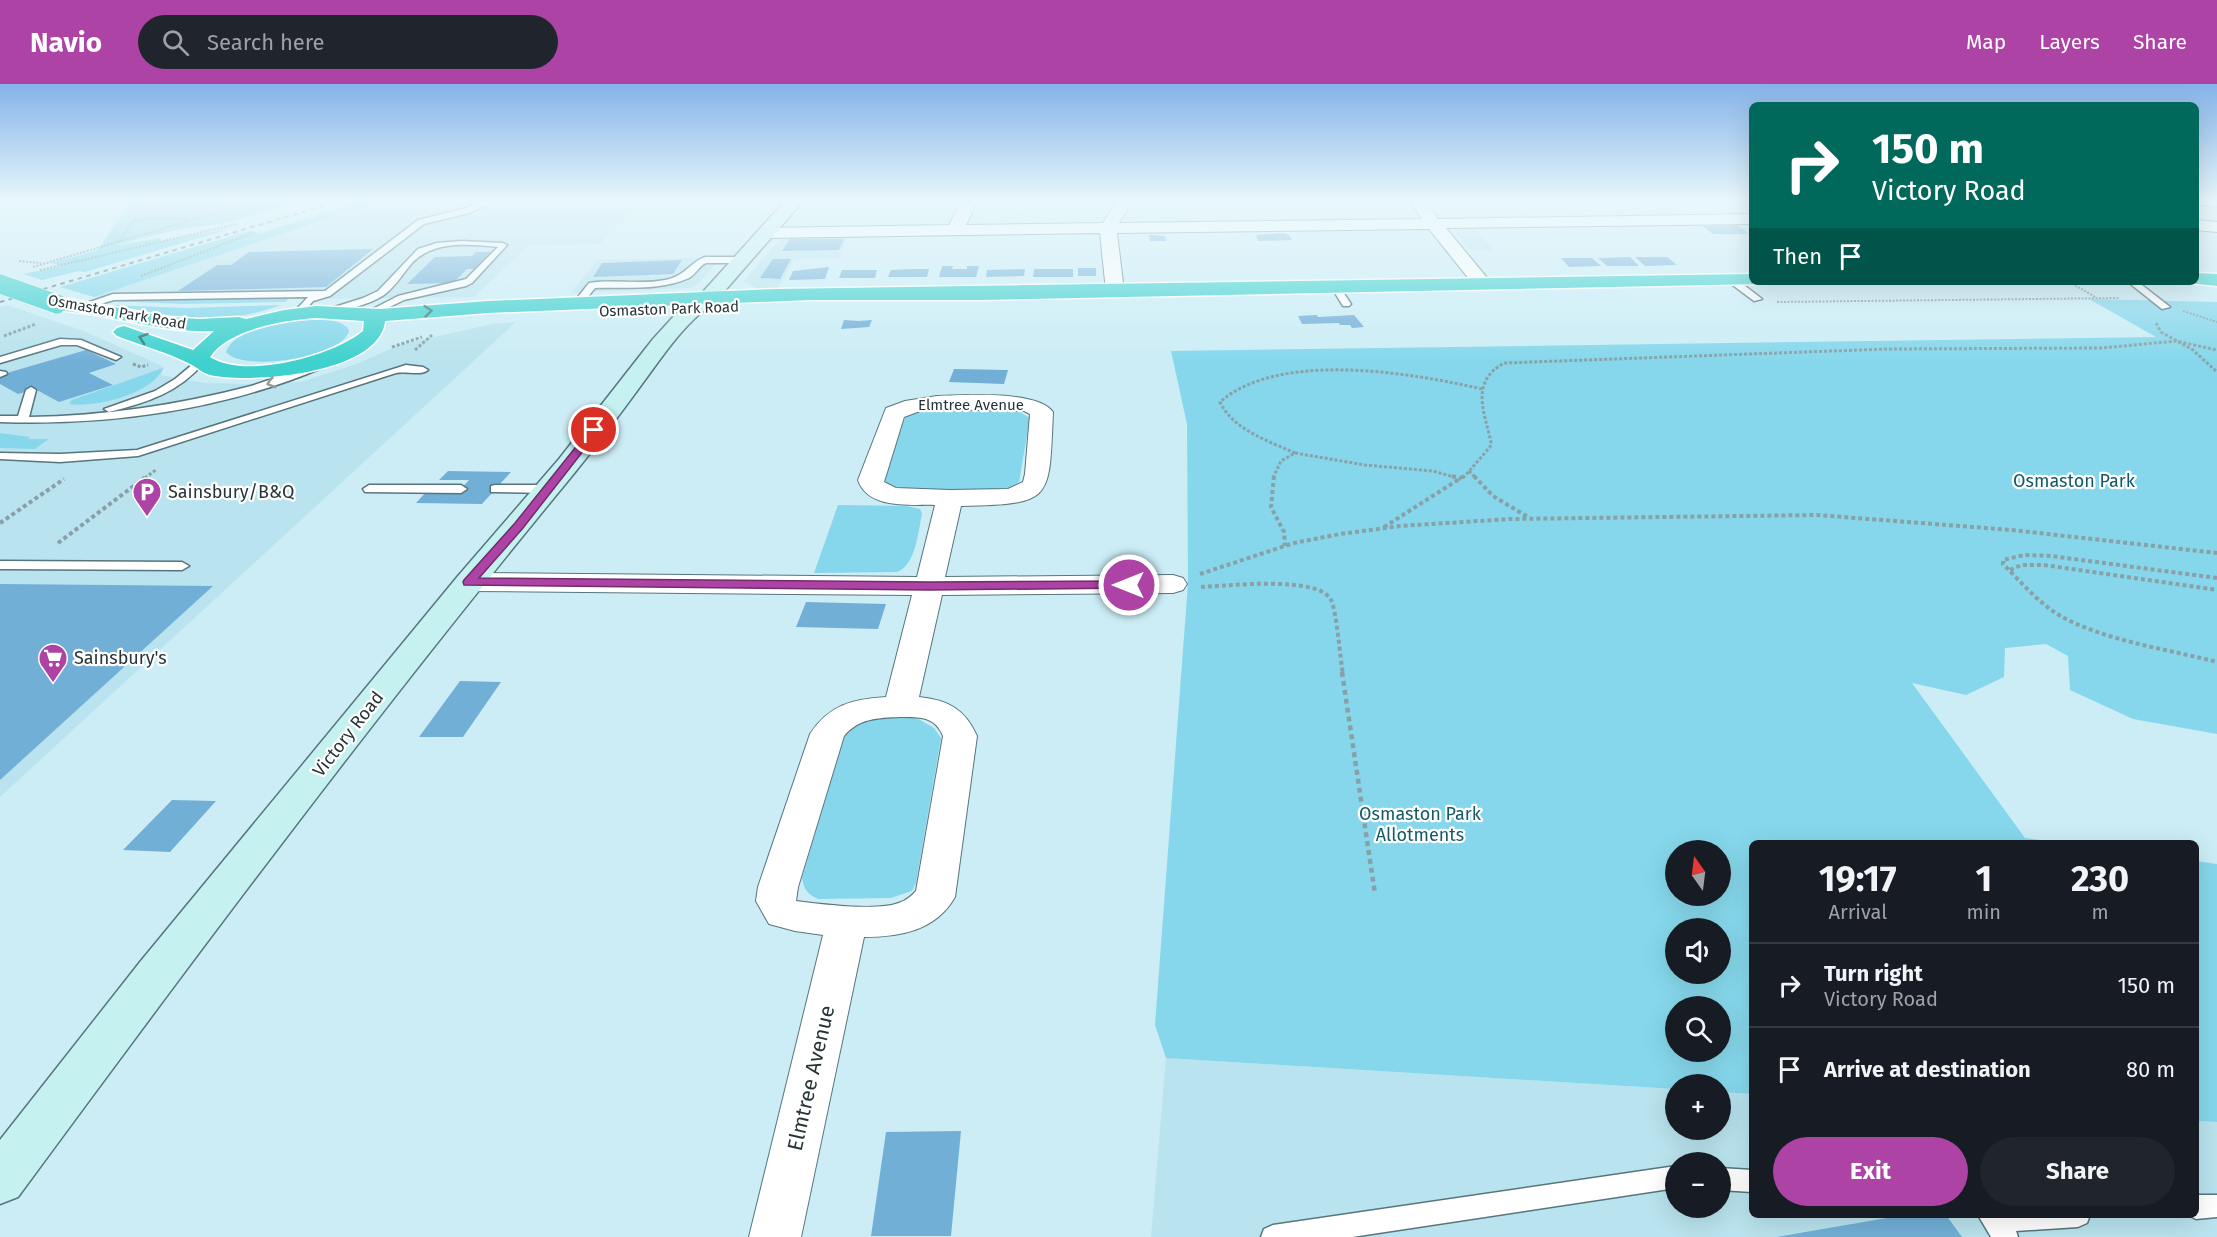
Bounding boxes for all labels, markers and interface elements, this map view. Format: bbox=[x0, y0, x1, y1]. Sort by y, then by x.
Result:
search box bbox=[138, 15, 558, 69]
text: Navio bbox=[30, 26, 102, 59]
icon: search bbox=[159, 26, 192, 59]
text: Search here bbox=[207, 29, 325, 56]
text: Map bbox=[1966, 29, 2006, 55]
text: Layers bbox=[2039, 29, 2100, 55]
text: Share bbox=[2133, 29, 2187, 55]
text: 150 m bbox=[1872, 124, 1984, 174]
icon: right bbox=[1773, 126, 1851, 204]
text: Victory Road bbox=[1872, 175, 2026, 207]
icon: arrive bbox=[1834, 240, 1867, 273]
text: Then bbox=[1773, 243, 1822, 270]
street label: Osmaston Park Road bbox=[46, 291, 188, 333]
street label: Osmaston Park Road bbox=[599, 298, 739, 320]
one-way arrow bbox=[423, 305, 433, 318]
one-way arrow bbox=[139, 333, 149, 346]
one-way arrow bbox=[266, 376, 277, 388]
street label: Elmtree Avenue bbox=[918, 396, 1024, 414]
pin bbox=[568, 404, 619, 455]
icon: arrive bbox=[577, 413, 610, 446]
park label: Osmaston Park bbox=[2013, 470, 2136, 492]
parking icon: Sainsbury/B&Q bbox=[131, 476, 163, 518]
place label: Sainsbury/B&Q bbox=[168, 481, 294, 503]
position arrow bbox=[1097, 553, 1161, 617]
supermarket icon: Sainsbury's bbox=[37, 642, 69, 684]
place label: Sainsbury's bbox=[74, 647, 167, 669]
street label: Victory Road bbox=[308, 687, 388, 781]
park label: Osmaston Park Allotments bbox=[1359, 803, 1482, 846]
north arrow bbox=[1665, 840, 1731, 906]
map controls bbox=[1665, 840, 1731, 1218]
text: 19:17 bbox=[1819, 857, 1897, 901]
text: 1 bbox=[1975, 857, 1992, 901]
text: 230 bbox=[2071, 857, 2129, 901]
text: Arrival bbox=[1828, 900, 1887, 924]
text: min bbox=[1967, 900, 2001, 924]
text: m bbox=[2091, 900, 2109, 924]
button: sound bbox=[1665, 918, 1731, 984]
text: Turn right bbox=[1824, 960, 1923, 987]
icon: right bbox=[1773, 969, 1806, 1002]
text: 150 m bbox=[2117, 972, 2175, 999]
text: Victory Road bbox=[1824, 987, 1938, 1011]
button: search bbox=[1665, 996, 1731, 1062]
street label: Elmtree Avenue bbox=[782, 1003, 840, 1153]
icon: arrive bbox=[1773, 1053, 1806, 1086]
text: Arrive at destination bbox=[1824, 1056, 2031, 1083]
text: 80 m bbox=[2126, 1056, 2175, 1083]
button: + bbox=[1665, 1074, 1731, 1140]
button: Exit bbox=[1773, 1137, 1968, 1206]
button: Share bbox=[1980, 1137, 2175, 1206]
button: − bbox=[1665, 1152, 1731, 1218]

